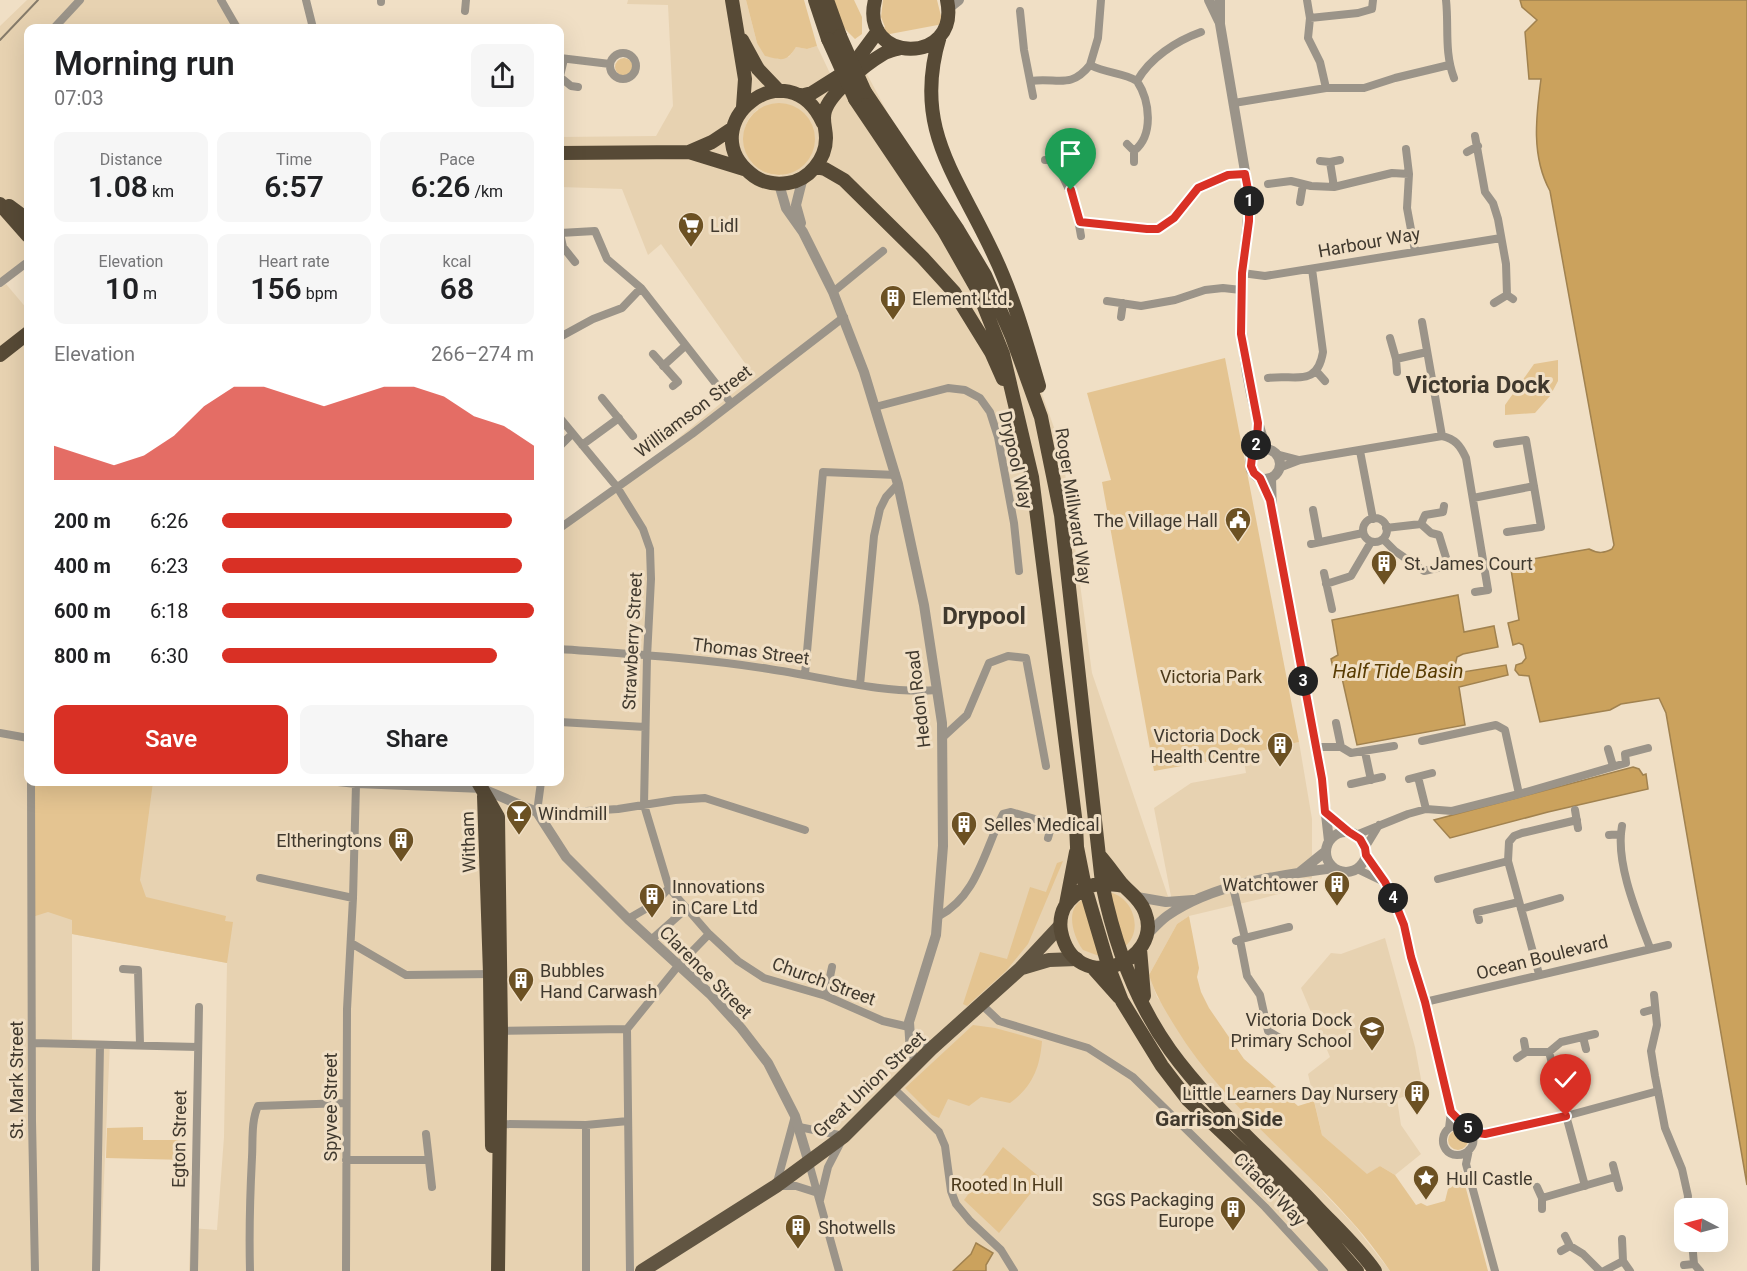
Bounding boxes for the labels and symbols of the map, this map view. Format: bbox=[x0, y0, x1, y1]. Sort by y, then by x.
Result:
pin bbox=[1045, 128, 1096, 190]
pin: 1 bbox=[1234, 186, 1264, 216]
supermarket icon: Lidl bbox=[676, 210, 706, 248]
place label: Lidl bbox=[710, 215, 739, 236]
street label: Harbour Way bbox=[1316, 223, 1422, 261]
building icon: Element Ltd. bbox=[878, 283, 908, 321]
place label: Element Ltd. bbox=[912, 288, 1012, 309]
street label: Williamson Street bbox=[631, 360, 756, 462]
district label: Victoria Dock bbox=[1406, 371, 1551, 399]
street label: Drypool Way bbox=[995, 409, 1038, 512]
street label: Roger Millward Way bbox=[1051, 426, 1097, 586]
pin: 2 bbox=[1241, 430, 1271, 460]
public building icon: The Village Hall bbox=[1223, 505, 1253, 543]
place label: The Village Hall bbox=[1093, 510, 1218, 531]
building icon: St. James Court bbox=[1369, 548, 1399, 586]
place label: St. James Court bbox=[1404, 553, 1533, 574]
street label: Strawberry Street bbox=[618, 571, 646, 711]
district label: Drypool bbox=[942, 602, 1026, 630]
street label: Thomas Street bbox=[691, 633, 811, 669]
street label: Hedon Road bbox=[902, 649, 934, 749]
water label: Half Tide Basin bbox=[1333, 659, 1463, 683]
park label: Victoria Park bbox=[1160, 666, 1263, 687]
pin: 3 bbox=[1288, 666, 1318, 696]
place label: Victoria Dock Health Centre bbox=[1151, 725, 1261, 767]
building icon: Victoria Dock Health Centre bbox=[1265, 730, 1295, 768]
bar icon: Windmill bbox=[504, 798, 534, 836]
place label: Windmill bbox=[538, 803, 607, 824]
building icon: Selles Medical bbox=[949, 809, 979, 847]
street label: Witham bbox=[456, 811, 480, 873]
place label: Selles Medical bbox=[984, 814, 1100, 835]
building icon: Eltheringtons bbox=[386, 825, 416, 863]
place label: Eltheringtons bbox=[276, 830, 382, 851]
building icon: Watchtower bbox=[1322, 869, 1352, 907]
place label: Watchtower bbox=[1222, 874, 1318, 895]
place label: Innovations in Care Ltd bbox=[672, 876, 765, 918]
building icon: Innovations in Care Ltd bbox=[637, 881, 667, 919]
pin: 4 bbox=[1378, 883, 1408, 913]
street label: Clarence Street bbox=[655, 921, 757, 1023]
street label: Ocean Boulevard bbox=[1474, 930, 1610, 984]
street label: Church Street bbox=[769, 953, 879, 1010]
place label: Bubbles Hand Carwash bbox=[540, 960, 657, 1002]
building icon: Bubbles Hand Carwash bbox=[506, 965, 536, 1003]
place label: Victoria Dock Primary School bbox=[1230, 1009, 1353, 1051]
school or university icon: Victoria Dock Primary School bbox=[1357, 1014, 1387, 1052]
street label: St. Mark Street bbox=[6, 1021, 27, 1139]
street label: Great Union Street bbox=[808, 1026, 930, 1141]
street label: Spyvee Street bbox=[320, 1052, 341, 1161]
pin bbox=[1540, 1054, 1591, 1116]
building icon: Little Learners Day Nursery bbox=[1402, 1078, 1432, 1116]
place label: Little Learners Day Nursery bbox=[1182, 1083, 1398, 1104]
street label: Egton Street bbox=[168, 1090, 190, 1188]
district label: Garrison Side bbox=[1155, 1107, 1283, 1131]
pin: 5 bbox=[1453, 1113, 1483, 1143]
street label: Citadel Way bbox=[1230, 1148, 1311, 1231]
place icon: Hull Castle bbox=[1411, 1163, 1441, 1201]
place label: Hull Castle bbox=[1446, 1168, 1533, 1189]
park label: Rooted In Hull bbox=[951, 1174, 1063, 1195]
place label: SGS Packaging Europe bbox=[1092, 1189, 1214, 1231]
building icon: SGS Packaging Europe bbox=[1218, 1194, 1248, 1232]
north arrow bbox=[1674, 1198, 1728, 1252]
building icon: Shotwells bbox=[783, 1212, 813, 1250]
place label: Shotwells bbox=[818, 1217, 896, 1238]

